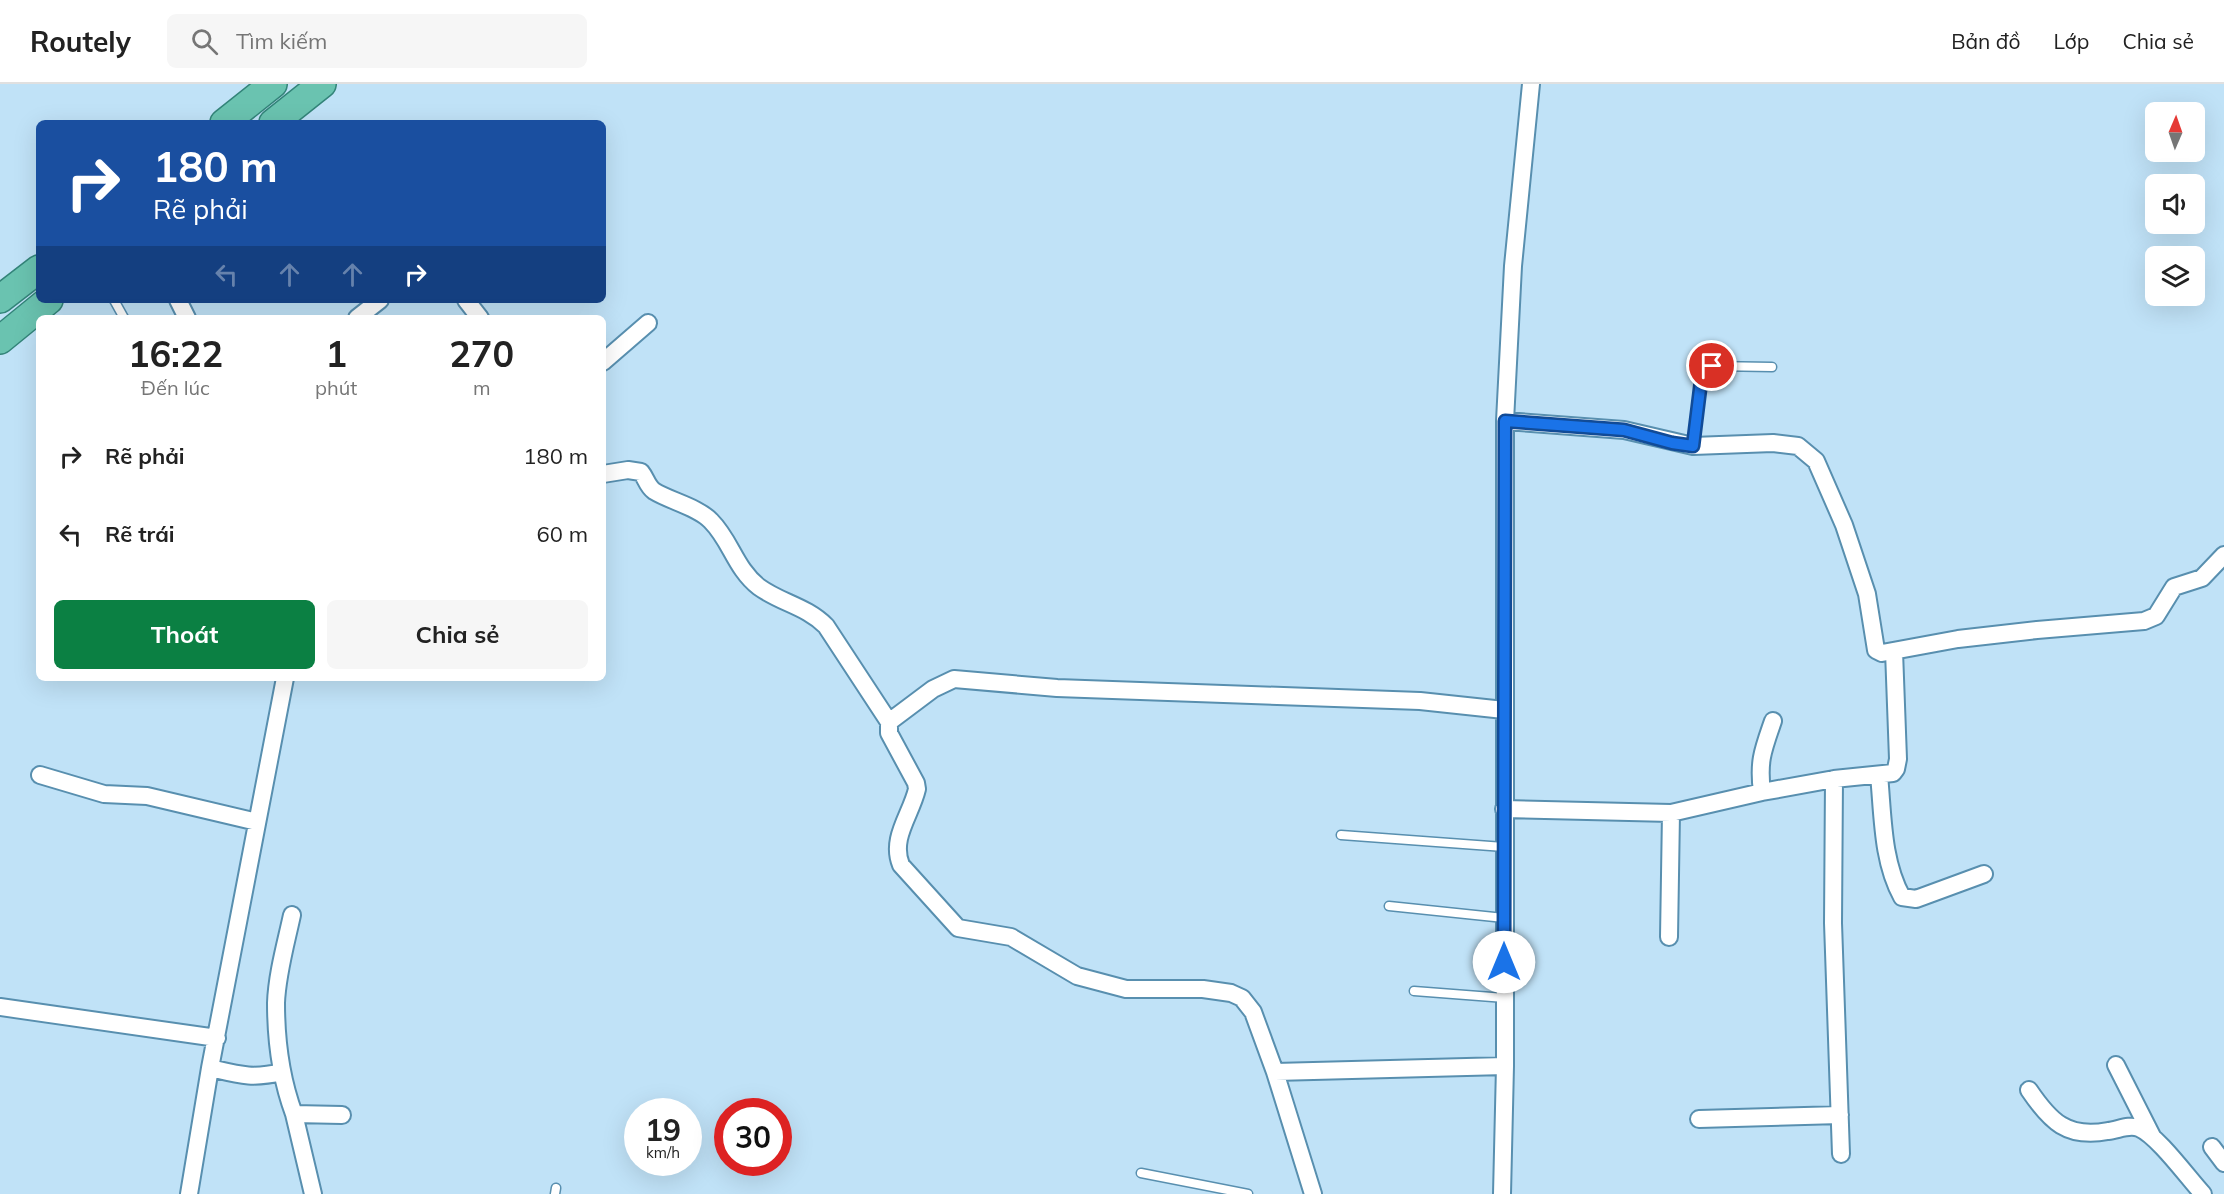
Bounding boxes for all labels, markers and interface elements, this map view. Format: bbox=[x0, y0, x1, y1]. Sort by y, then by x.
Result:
search box bbox=[167, 14, 587, 68]
text: Routely bbox=[30, 24, 131, 59]
icon: search bbox=[188, 25, 221, 58]
text: Tìm kiếm bbox=[236, 27, 327, 55]
text: Bản đồ bbox=[1951, 28, 2020, 54]
text: Lớp bbox=[2053, 28, 2089, 54]
text: Chia sẻ bbox=[2122, 28, 2194, 54]
north arrow bbox=[2145, 102, 2205, 162]
map controls bbox=[2145, 102, 2205, 306]
text: 180 m bbox=[153, 140, 278, 193]
icon: right bbox=[54, 144, 132, 222]
button: sound bbox=[2145, 174, 2205, 234]
text: Rẽ phải bbox=[153, 192, 248, 226]
button: layers bbox=[2145, 246, 2205, 306]
icon: left bbox=[210, 258, 243, 291]
icon: ahead bbox=[273, 258, 306, 291]
icon: ahead bbox=[336, 258, 369, 291]
icon: right bbox=[399, 258, 432, 291]
text: 16:22 bbox=[128, 331, 223, 376]
text: 1 bbox=[325, 331, 347, 376]
text: 270 bbox=[449, 331, 514, 376]
pin bbox=[1686, 340, 1737, 391]
icon: arrive bbox=[1695, 349, 1728, 382]
text: Đến lúc bbox=[141, 375, 210, 400]
text: phút bbox=[315, 375, 357, 400]
text: m bbox=[473, 375, 490, 400]
icon: right bbox=[54, 440, 87, 473]
text: Rẽ phải bbox=[105, 442, 185, 470]
text: 180 m bbox=[523, 442, 588, 470]
icon: left bbox=[54, 518, 87, 551]
text: Rẽ trái bbox=[105, 520, 175, 548]
text: 60 m bbox=[537, 520, 588, 548]
button: Thoát bbox=[54, 600, 315, 669]
button: Chia sẻ bbox=[327, 600, 588, 669]
position arrow bbox=[1472, 930, 1536, 994]
speed limit sign: 30 bbox=[714, 1098, 792, 1176]
text: 19 bbox=[645, 1111, 681, 1149]
text: km/h bbox=[646, 1143, 680, 1162]

